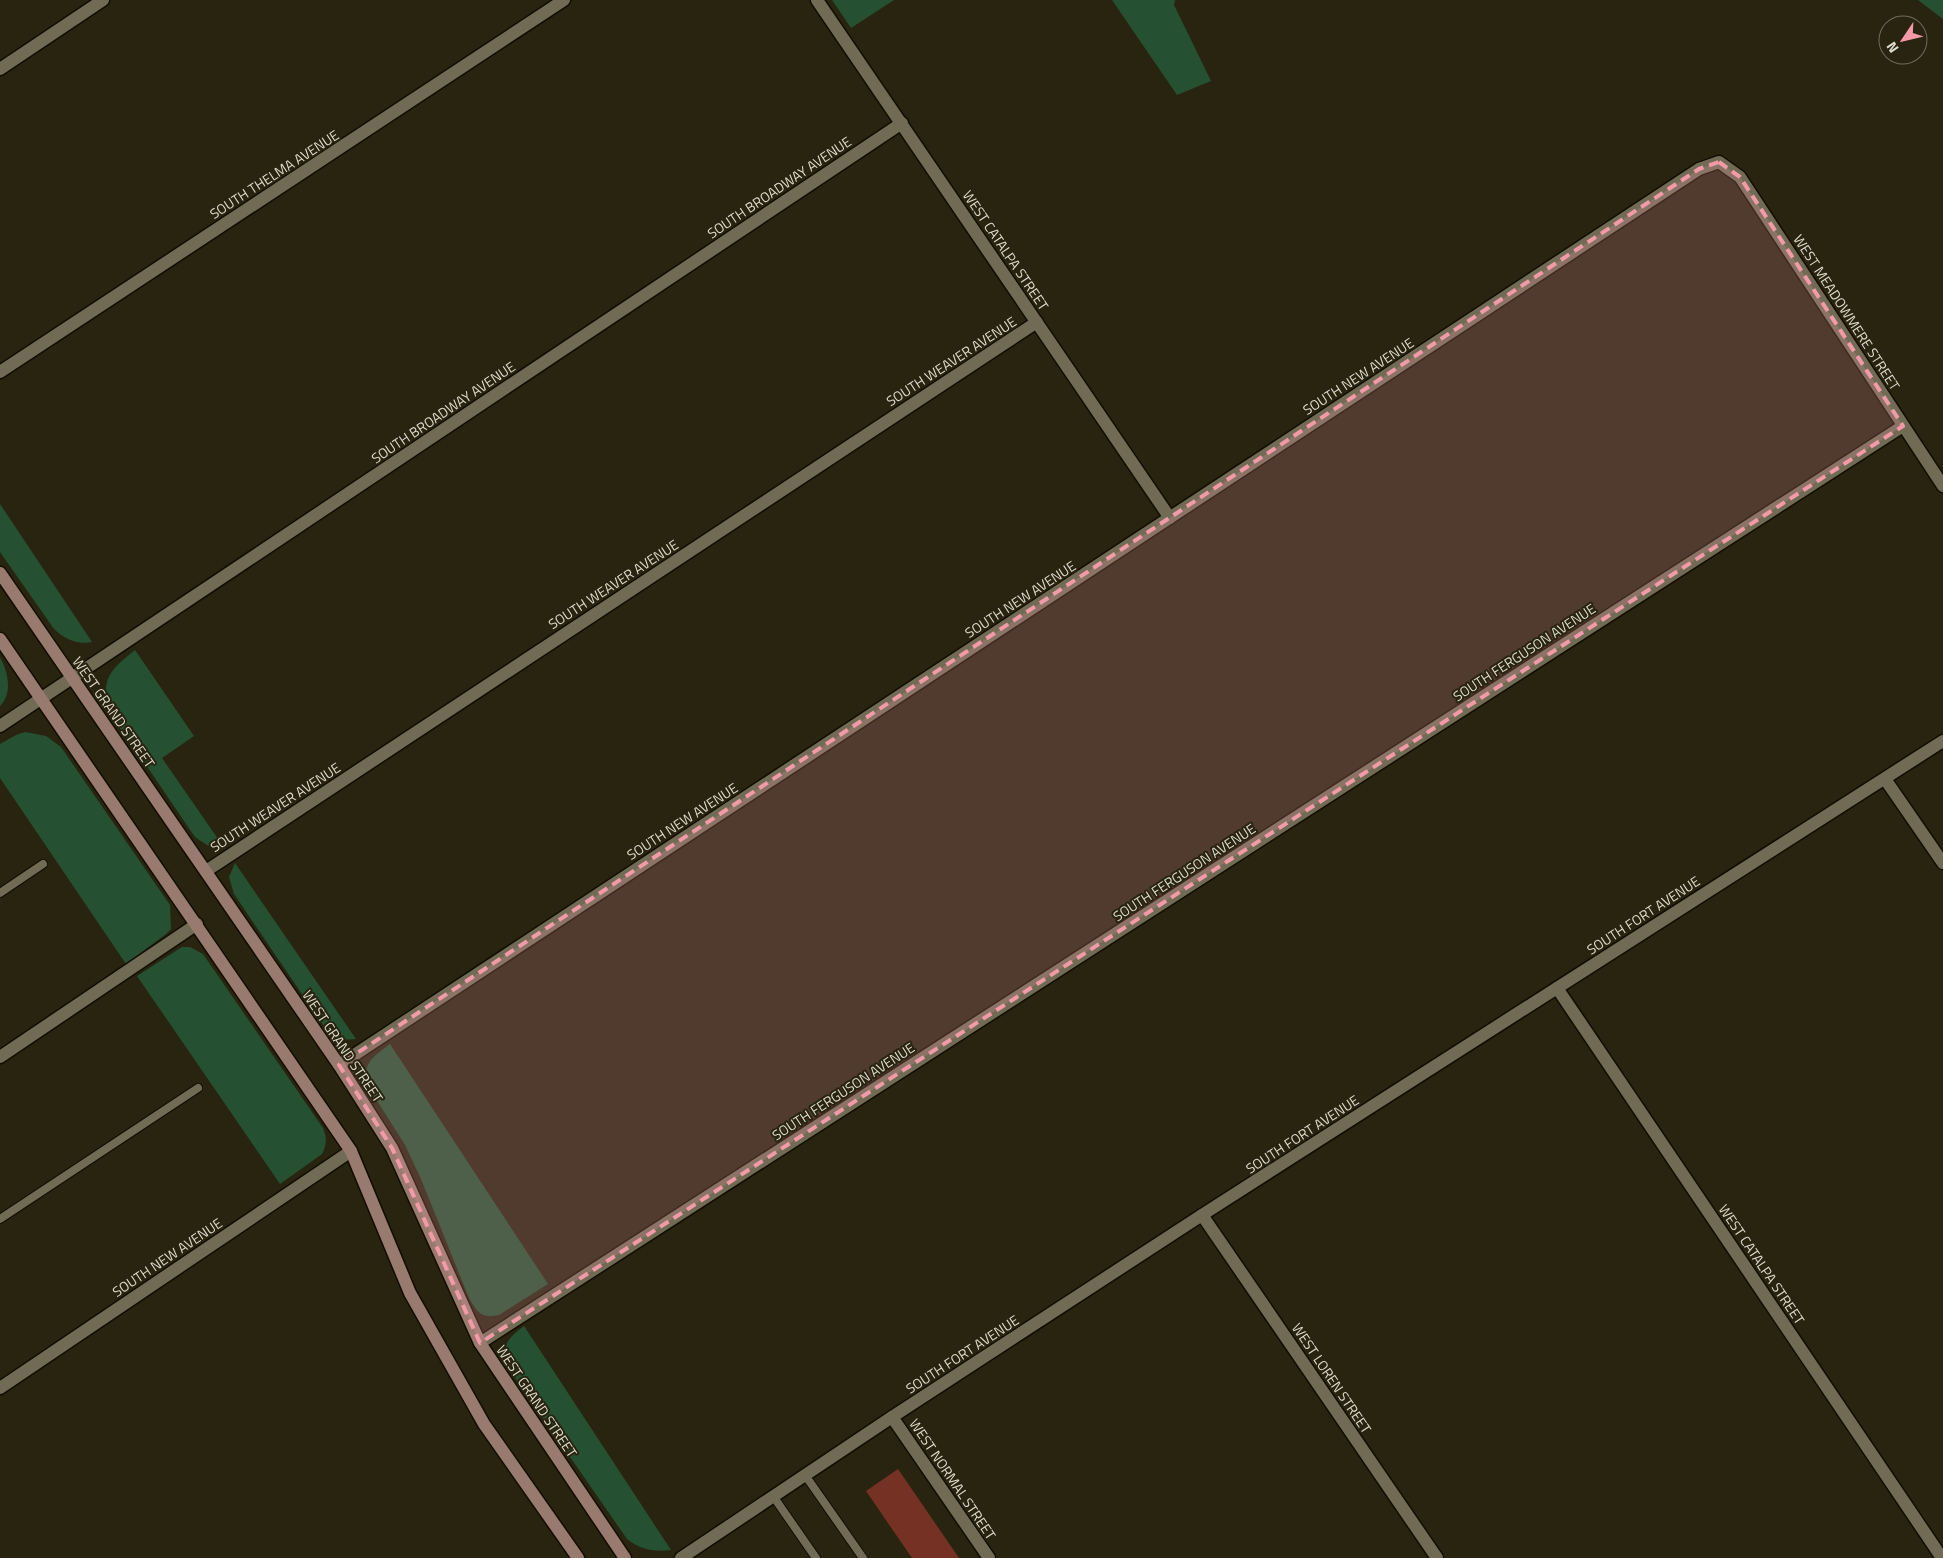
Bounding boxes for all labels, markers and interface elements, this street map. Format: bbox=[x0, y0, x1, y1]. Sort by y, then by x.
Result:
north arrow bbox=[1878, 15, 1928, 65]
text: N bbox=[1881, 38, 1903, 58]
street label: SOUTH THELMA AVENUE bbox=[205, 124, 343, 224]
street label: SOUTH BROADWAY AVENUE bbox=[703, 131, 855, 243]
street label: WEST CATALPA STREET bbox=[958, 186, 1054, 315]
street label: WEST MEADOWMERE STREET bbox=[1789, 230, 1906, 395]
street label: SOUTH WEAVER AVENUE bbox=[882, 311, 1020, 411]
street label: SOUTH NEW AVENUE bbox=[1298, 332, 1418, 420]
street label: SOUTH BROADWAY AVENUE bbox=[367, 356, 519, 468]
street label: SOUTH WEAVER AVENUE bbox=[544, 534, 682, 634]
street label: SOUTH NEW AVENUE bbox=[960, 555, 1080, 643]
street label: SOUTH FERGUSON AVENUE bbox=[1448, 598, 1600, 706]
street label: WEST GRAND STREET bbox=[68, 652, 161, 772]
street label: SOUTH WEAVER AVENUE bbox=[206, 757, 344, 857]
street label: SOUTH NEW AVENUE bbox=[622, 777, 742, 865]
street label: SOUTH FERGUSON AVENUE bbox=[1108, 818, 1260, 926]
street label: SOUTH FORT AVENUE bbox=[1582, 870, 1704, 960]
street label: WEST GRAND STREET bbox=[297, 986, 389, 1107]
street label: SOUTH FERGUSON AVENUE bbox=[767, 1037, 919, 1145]
street label: SOUTH FORT AVENUE bbox=[1241, 1089, 1363, 1179]
street label: WEST CATALPA STREET bbox=[1714, 1200, 1810, 1329]
street label: SOUTH NEW AVENUE bbox=[108, 1212, 226, 1302]
street label: SOUTH FORT AVENUE bbox=[901, 1309, 1023, 1399]
street label: WEST LOREN STREET bbox=[1287, 1319, 1377, 1438]
street label: WEST GRAND STREET bbox=[491, 1341, 583, 1462]
street label: WEST NORMAL STREET bbox=[905, 1414, 1002, 1544]

